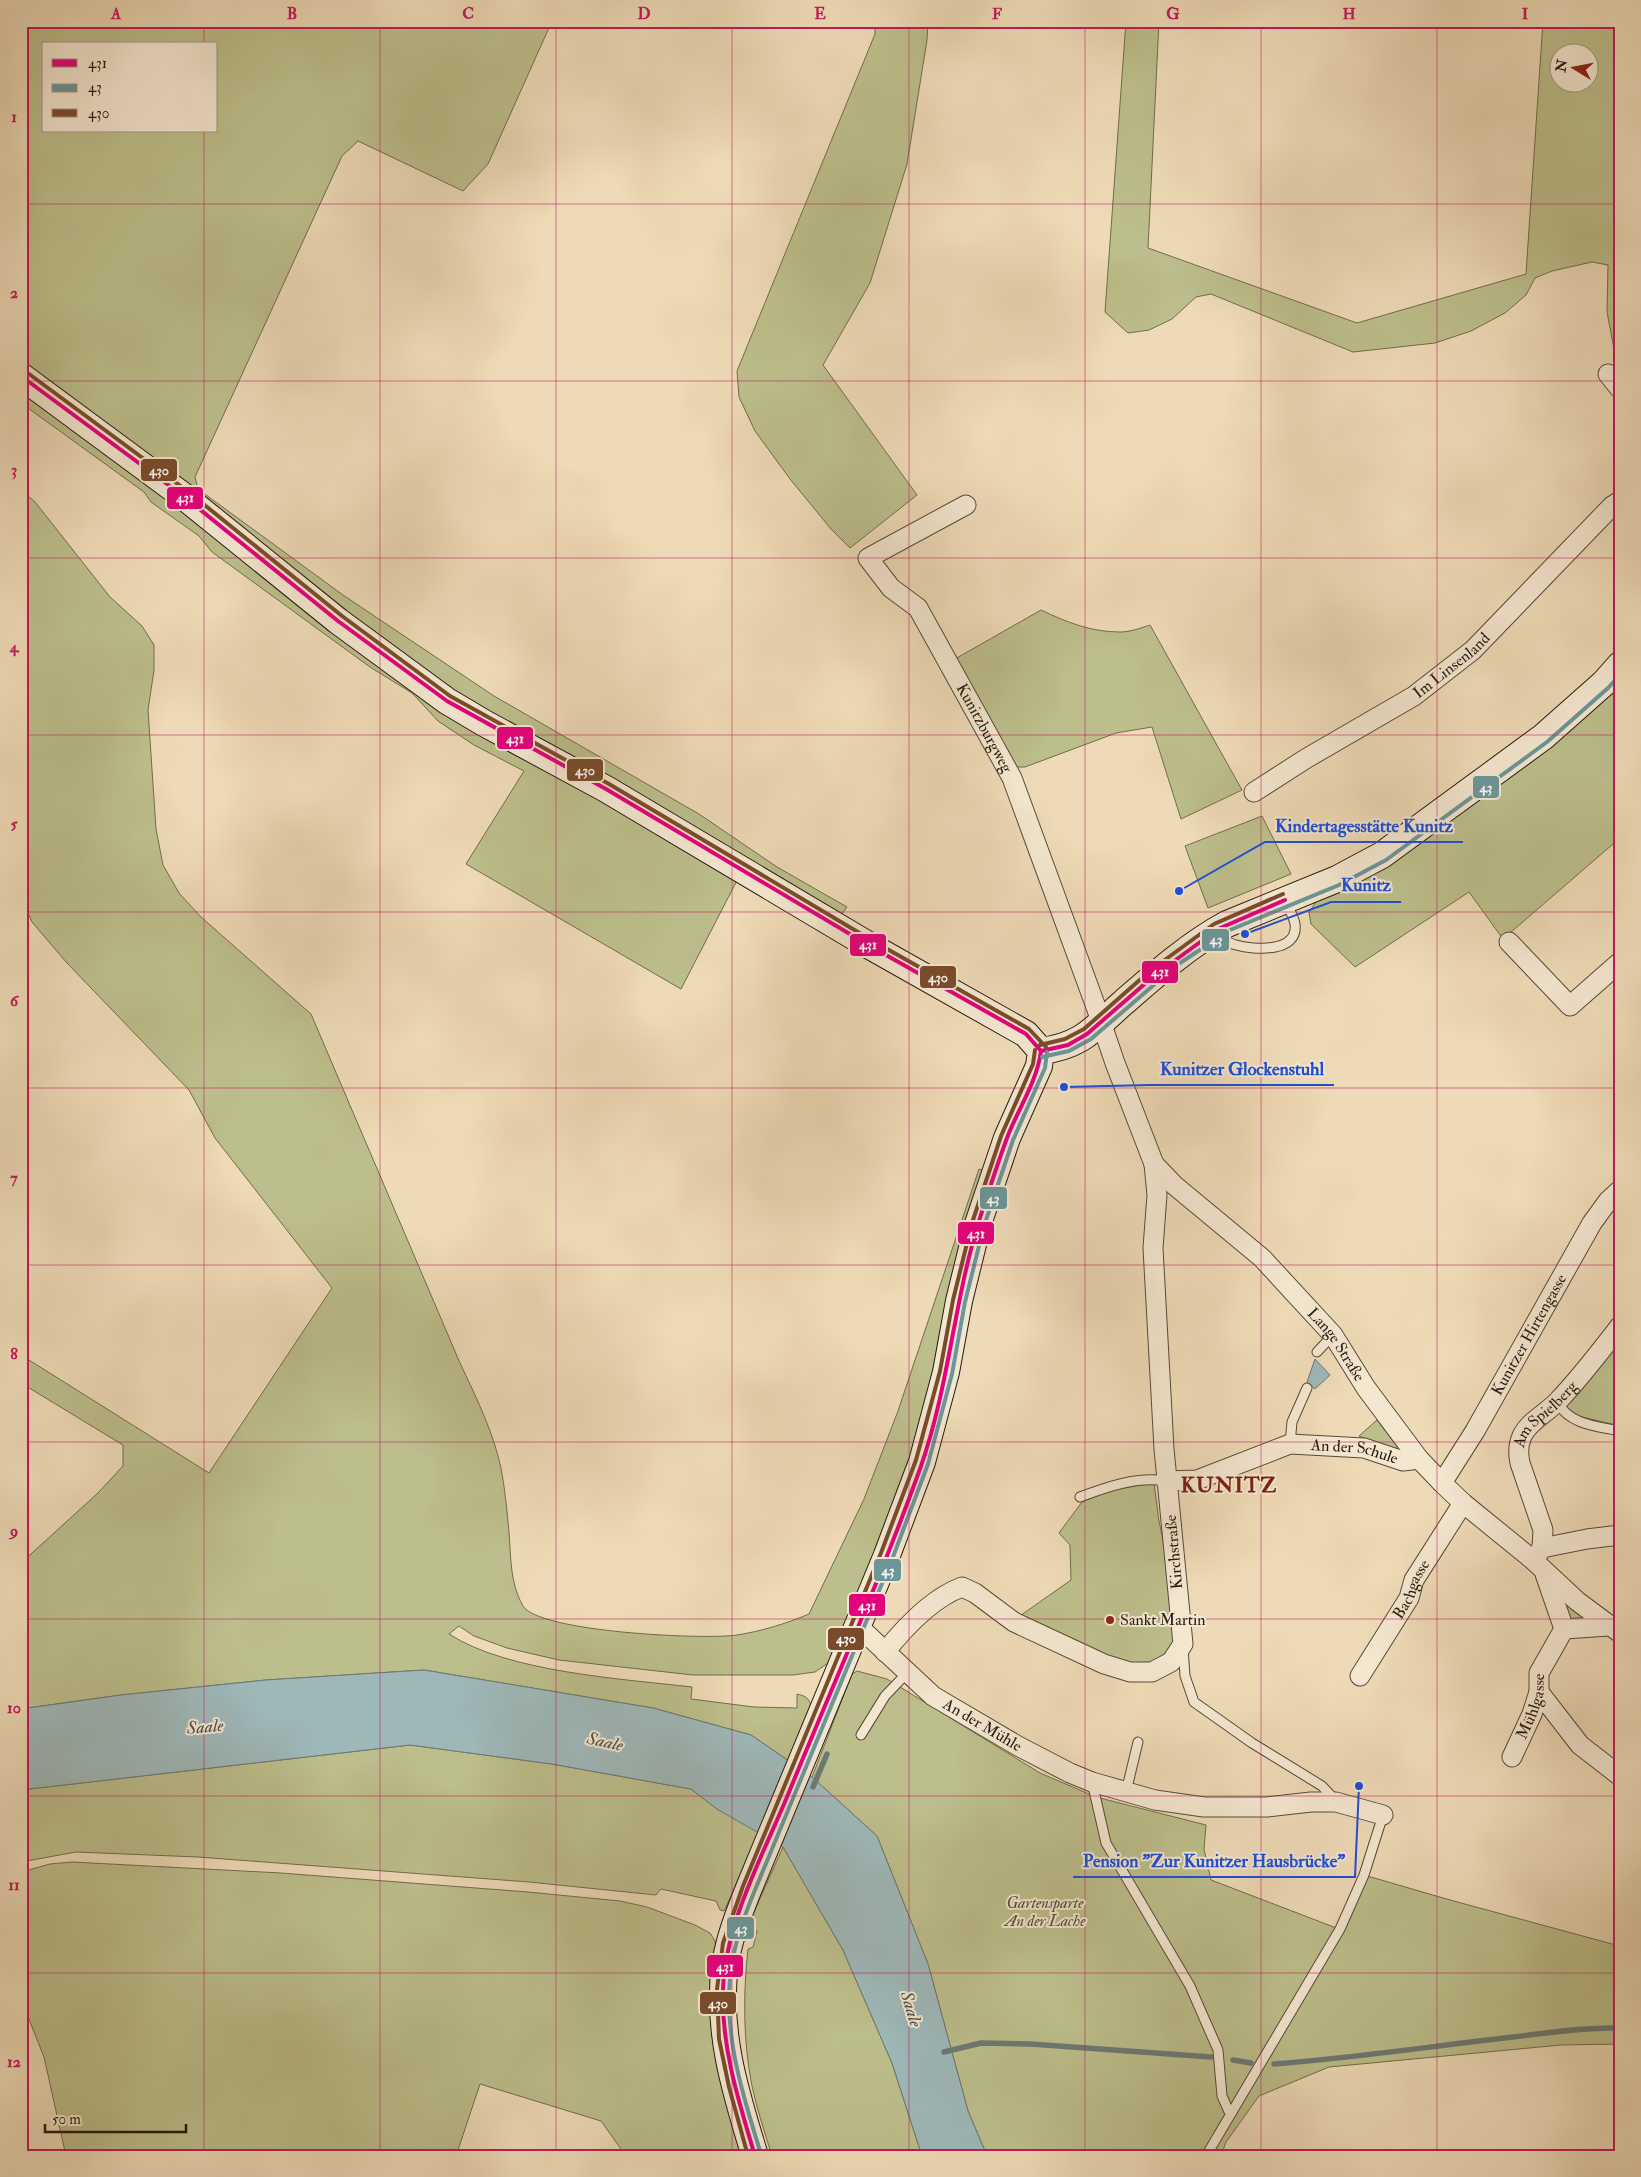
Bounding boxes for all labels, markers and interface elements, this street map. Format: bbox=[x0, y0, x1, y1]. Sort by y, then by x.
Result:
text: A bbox=[110, 4, 122, 24]
text: B bbox=[287, 4, 297, 24]
text: C bbox=[462, 4, 474, 24]
text: D bbox=[637, 4, 651, 24]
text: E bbox=[814, 4, 826, 24]
text: F bbox=[992, 4, 1002, 24]
text: G bbox=[1166, 4, 1180, 24]
text: H bbox=[1342, 4, 1356, 24]
text: I bbox=[1522, 4, 1529, 24]
legend bbox=[42, 42, 218, 132]
north arrow bbox=[1548, 42, 1598, 92]
text: 431 bbox=[88, 54, 107, 73]
text: N bbox=[1552, 58, 1571, 74]
text: 43 bbox=[88, 78, 102, 97]
text: 430 bbox=[88, 104, 110, 123]
text: 1 bbox=[11, 107, 17, 127]
text: 2 bbox=[10, 283, 18, 303]
line badge: 430 bbox=[140, 458, 178, 482]
text: 3 bbox=[11, 460, 17, 480]
text: 430 bbox=[148, 462, 169, 479]
line badge: 431 bbox=[166, 486, 204, 510]
text: 431 bbox=[175, 489, 194, 506]
street label: Im Linsenland bbox=[1409, 628, 1494, 703]
text: 4 bbox=[9, 637, 20, 657]
street label: Kunitzburgweg bbox=[952, 680, 1018, 777]
line badge: 431 bbox=[496, 726, 534, 750]
text: 431 bbox=[505, 730, 524, 747]
line badge: 430 bbox=[566, 758, 604, 782]
text: 430 bbox=[574, 762, 595, 779]
line badge: 43 bbox=[1472, 775, 1500, 799]
text: 43 bbox=[1479, 779, 1492, 796]
callout: Kindertagesstätte Kunitz bbox=[1265, 809, 1463, 842]
text: 5 bbox=[10, 814, 18, 834]
text: Kindertagesstätte Kunitz bbox=[1275, 815, 1453, 838]
callout: Kunitz bbox=[1331, 869, 1401, 902]
text: Kunitz bbox=[1341, 874, 1391, 897]
line badge: 43 bbox=[1201, 928, 1230, 952]
text: 43 bbox=[1209, 931, 1222, 948]
line badge: 431 bbox=[849, 933, 887, 957]
text: 431 bbox=[858, 936, 877, 953]
line badge: 431 bbox=[1141, 960, 1179, 984]
text: 431 bbox=[1150, 963, 1169, 980]
line badge: 430 bbox=[919, 965, 957, 989]
text: 430 bbox=[927, 969, 948, 986]
text: 6 bbox=[10, 991, 20, 1011]
callout: Kunitzer Glockenstuhl bbox=[1150, 1052, 1334, 1085]
text: Kunitzer Glockenstuhl bbox=[1160, 1058, 1324, 1081]
text: 7 bbox=[10, 1168, 18, 1188]
line badge: 43 bbox=[979, 1186, 1008, 1210]
text: 43 bbox=[986, 1190, 999, 1207]
line badge: 431 bbox=[957, 1221, 995, 1245]
text: 431 bbox=[966, 1225, 985, 1242]
street label: Kunitzer Hirtengasse bbox=[1487, 1270, 1571, 1399]
street label: Lange Straße bbox=[1303, 1303, 1370, 1385]
text: 8 bbox=[10, 1344, 18, 1364]
street label: Am Spielberg bbox=[1509, 1376, 1582, 1450]
street label: An der Schule bbox=[1310, 1435, 1401, 1469]
district label: KUNITZ bbox=[1181, 1472, 1277, 1499]
street label: Kirchstraße bbox=[1161, 1514, 1187, 1590]
text: 9 bbox=[8, 1521, 18, 1541]
street label: Bachgasse bbox=[1388, 1556, 1435, 1623]
line badge: 43 bbox=[873, 1558, 902, 1582]
text: 43 bbox=[881, 1562, 894, 1579]
line badge: 431 bbox=[848, 1593, 886, 1617]
text: 431 bbox=[857, 1597, 876, 1614]
place label: Sankt Martin bbox=[1120, 1610, 1205, 1630]
marker: Sankt Martin bbox=[1104, 1614, 1116, 1626]
line badge: 430 bbox=[827, 1627, 865, 1651]
text: 430 bbox=[835, 1630, 856, 1647]
street label: Mühlgasse bbox=[1512, 1673, 1549, 1742]
street label: An der Mühle bbox=[938, 1694, 1026, 1756]
text: 10 bbox=[7, 1698, 21, 1718]
water label: Saale bbox=[185, 1714, 225, 1740]
water label: Saale bbox=[584, 1727, 626, 1757]
callout: Pension "Zur Kunitzer Hausbrücke" bbox=[1073, 1844, 1355, 1877]
text: Pension "Zur Kunitzer Hausbrücke" bbox=[1083, 1850, 1345, 1873]
text: 11 bbox=[8, 1875, 20, 1895]
park label: Gartensparte An der Lache bbox=[1003, 1893, 1086, 1931]
line badge: 43 bbox=[726, 1916, 755, 1940]
text: 43 bbox=[734, 1920, 747, 1937]
line badge: 431 bbox=[706, 1954, 744, 1978]
text: 431 bbox=[715, 1958, 734, 1975]
water label: Saale bbox=[894, 1987, 928, 2031]
line badge: 430 bbox=[699, 1991, 737, 2015]
text: 430 bbox=[707, 1995, 728, 2012]
text: 12 bbox=[7, 2052, 21, 2072]
scale bar bbox=[45, 2102, 186, 2134]
text: 50 m bbox=[52, 2110, 81, 2129]

